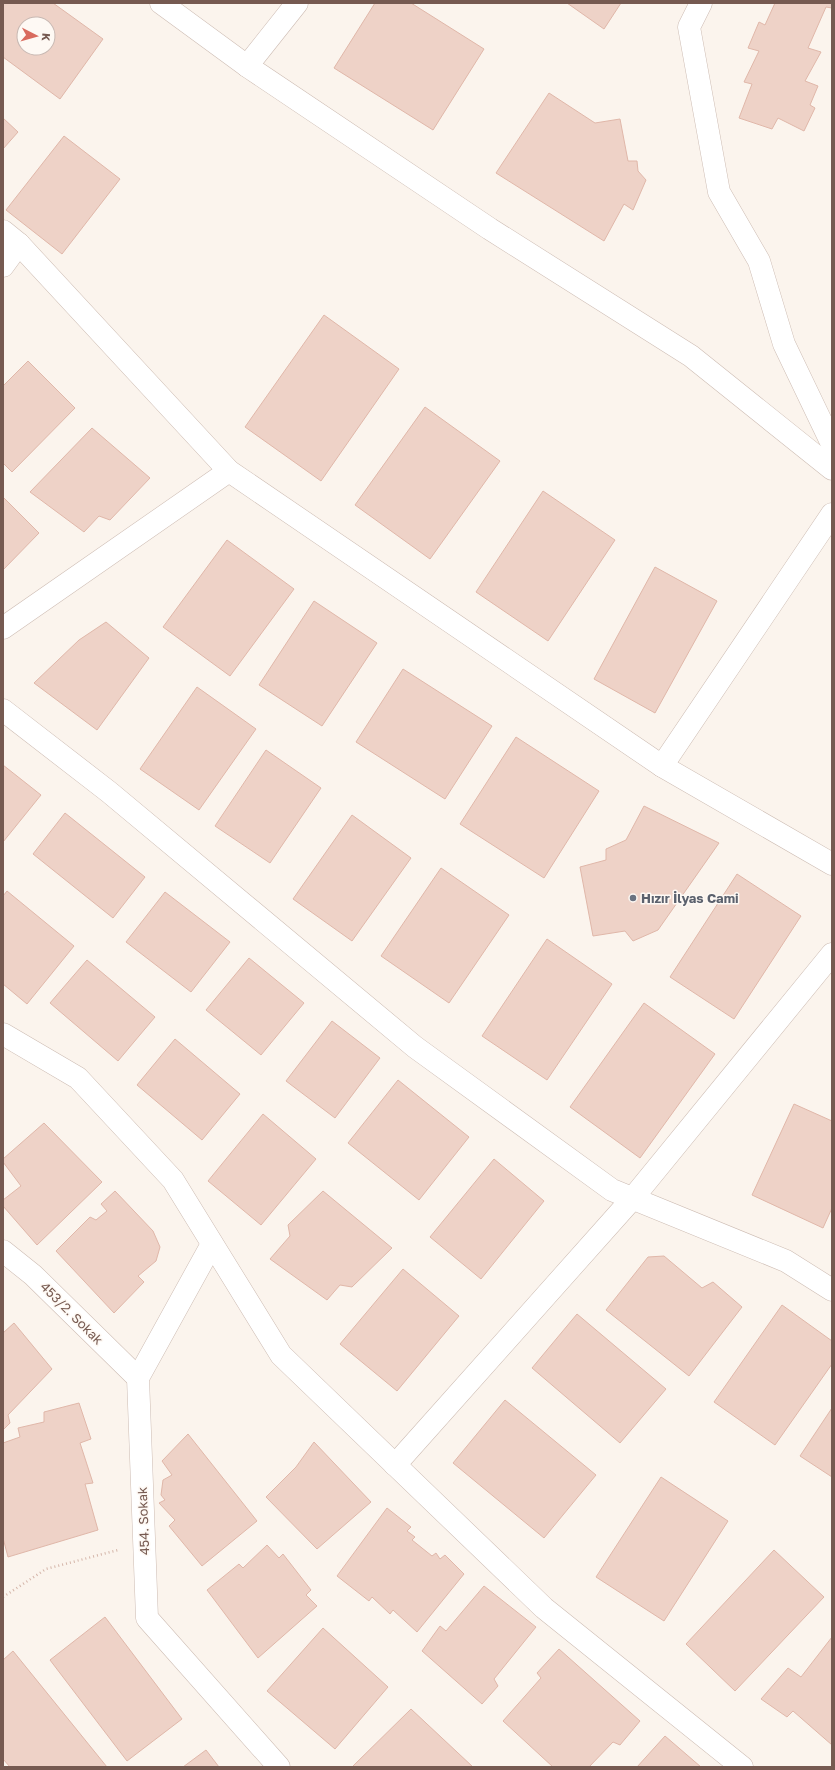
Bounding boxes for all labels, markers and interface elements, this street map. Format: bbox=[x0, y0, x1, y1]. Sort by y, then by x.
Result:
north arrow bbox=[16, 16, 56, 56]
text: K bbox=[40, 32, 53, 42]
place label: Hızır İlyas Cami bbox=[641, 890, 739, 906]
marker: Hızır İlyas Cami bbox=[628, 893, 638, 903]
street label: 453/2. Sokak bbox=[37, 1278, 107, 1348]
street label: 454. Sokak bbox=[134, 1486, 152, 1556]

